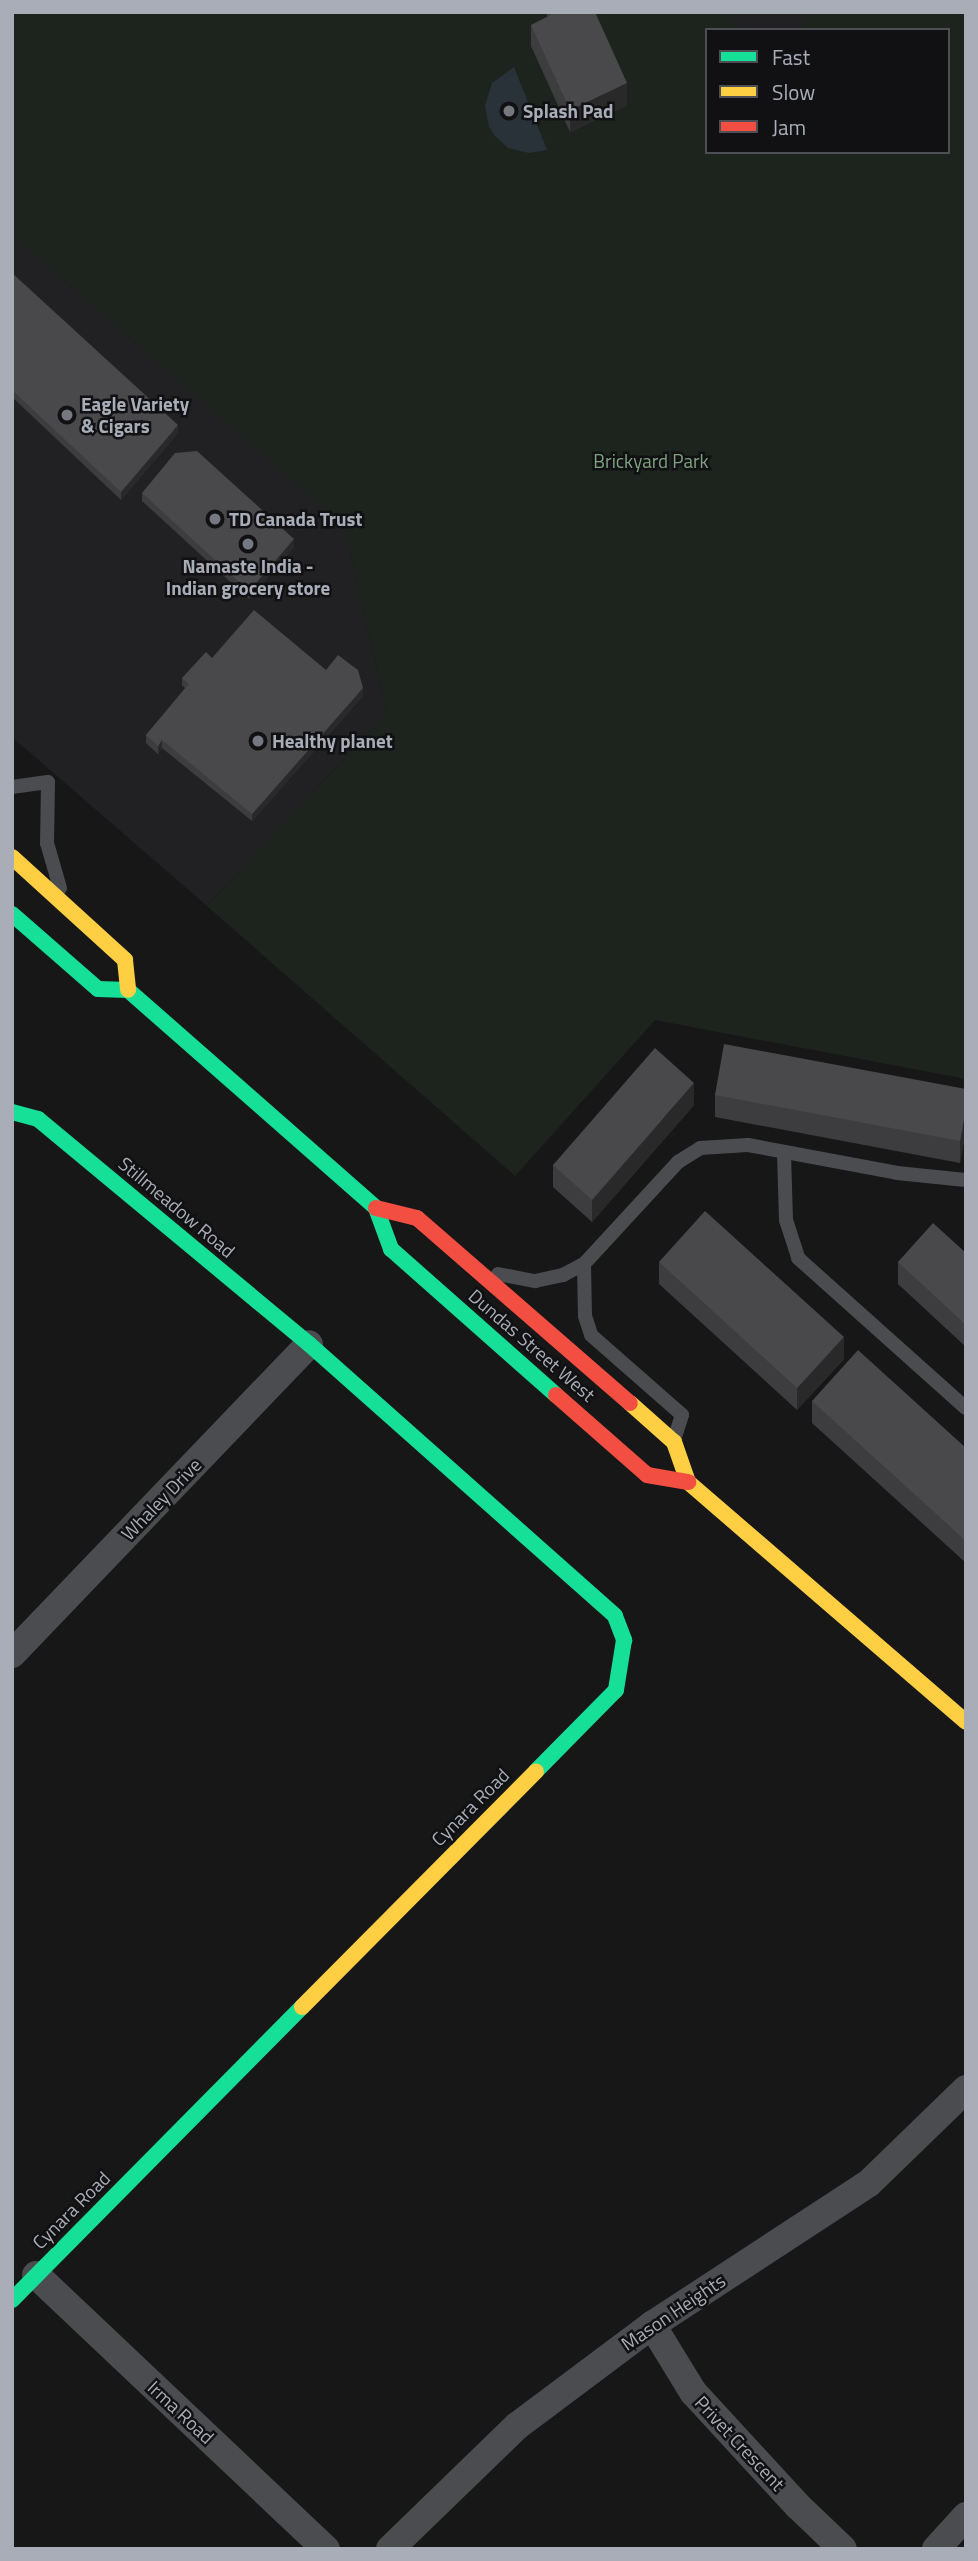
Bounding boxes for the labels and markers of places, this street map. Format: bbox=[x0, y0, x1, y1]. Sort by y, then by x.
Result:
place label: Splash Pad bbox=[523, 100, 613, 122]
marker: Splash Pad bbox=[501, 103, 517, 119]
place label: Eagle Variety & Cigars bbox=[81, 393, 189, 437]
marker: Eagle Variety & Cigars bbox=[59, 407, 75, 423]
place label: TD Canada Trust bbox=[229, 508, 362, 530]
marker: TD Canada Trust bbox=[207, 511, 223, 527]
marker: Namaste India - Indian grocery store bbox=[240, 536, 256, 552]
place label: Namaste India - Indian grocery store bbox=[166, 555, 330, 599]
place label: Healthy planet bbox=[272, 730, 393, 752]
marker: Healthy planet bbox=[250, 733, 266, 749]

